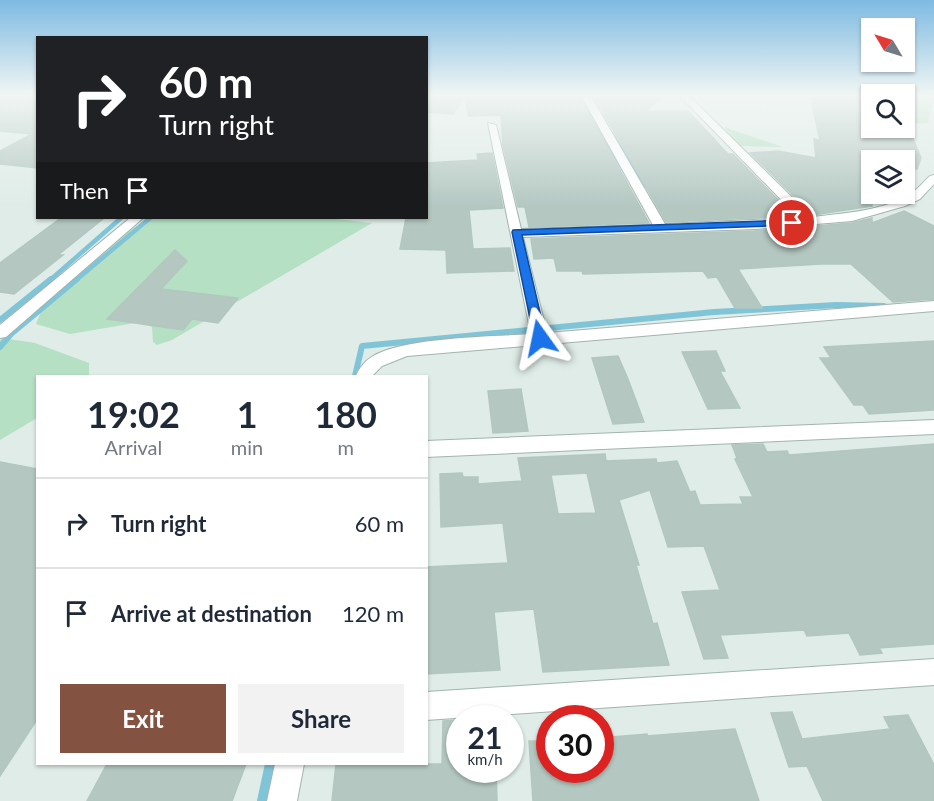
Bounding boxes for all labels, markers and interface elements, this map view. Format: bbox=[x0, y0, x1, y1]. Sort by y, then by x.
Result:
north arrow bbox=[861, 18, 915, 72]
map controls bbox=[861, 18, 915, 204]
text: 60 m bbox=[159, 57, 253, 107]
icon: right bbox=[60, 60, 138, 138]
button: search bbox=[861, 84, 915, 138]
text: Turn right bbox=[159, 108, 274, 141]
button: layers bbox=[861, 150, 915, 204]
icon: arrive bbox=[121, 174, 154, 207]
text: Then bbox=[60, 177, 109, 204]
pin bbox=[766, 197, 817, 248]
icon: arrive bbox=[775, 206, 808, 239]
position arrow bbox=[508, 306, 572, 370]
text: 19:02 bbox=[87, 392, 180, 436]
text: 1 bbox=[237, 392, 258, 436]
text: 180 bbox=[314, 392, 377, 436]
text: Arrival bbox=[105, 435, 162, 459]
text: min bbox=[231, 435, 263, 459]
text: m bbox=[337, 435, 354, 459]
icon: right bbox=[60, 507, 93, 540]
text: Turn right bbox=[111, 510, 206, 537]
text: 60 m bbox=[355, 510, 404, 537]
icon: arrive bbox=[60, 597, 93, 630]
text: Arrive at destination bbox=[111, 600, 312, 627]
text: 120 m bbox=[342, 600, 404, 627]
button: Exit bbox=[60, 684, 226, 753]
button: Share bbox=[238, 684, 404, 753]
speed limit sign: 30 bbox=[536, 705, 614, 783]
text: 21 bbox=[468, 719, 502, 755]
text: km/h bbox=[467, 750, 503, 768]

